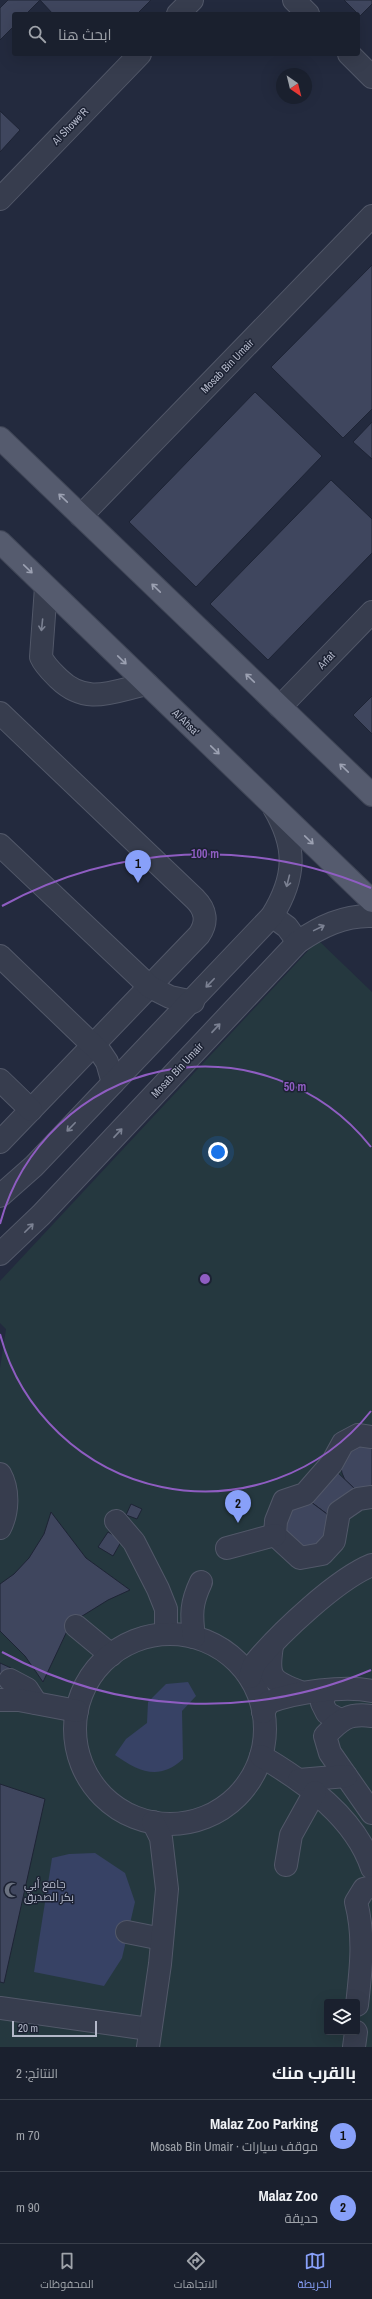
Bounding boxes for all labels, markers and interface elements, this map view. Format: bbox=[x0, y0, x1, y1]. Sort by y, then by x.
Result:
search box bbox=[12, 12, 360, 56]
icon: search bbox=[26, 23, 48, 45]
text: ابحث هنا bbox=[58, 24, 112, 45]
north arrow bbox=[276, 68, 312, 104]
street label: Al Showe'R bbox=[48, 104, 91, 148]
street label: Mosab Bin Umair bbox=[198, 336, 256, 396]
one-way arrow bbox=[58, 493, 68, 503]
one-way arrow bbox=[23, 565, 33, 574]
one-way arrow bbox=[151, 583, 161, 593]
one-way arrow bbox=[38, 618, 46, 631]
street label: Arfat bbox=[314, 648, 338, 672]
one-way arrow bbox=[117, 655, 127, 665]
one-way arrow bbox=[245, 673, 255, 683]
street label: Al Ahsa' bbox=[169, 705, 203, 738]
one-way arrow bbox=[210, 745, 220, 755]
one-way arrow bbox=[339, 764, 349, 773]
one-way arrow bbox=[304, 835, 314, 845]
text: 100 m bbox=[191, 846, 219, 862]
pin: 1 bbox=[125, 850, 151, 883]
one-way arrow bbox=[284, 875, 292, 888]
one-way arrow bbox=[313, 924, 325, 932]
one-way arrow bbox=[205, 978, 215, 988]
one-way arrow bbox=[211, 1023, 221, 1033]
street label: Mosab Bin Umair bbox=[148, 1040, 206, 1100]
text: 50 m bbox=[284, 1079, 306, 1095]
one-way arrow bbox=[67, 1122, 76, 1132]
one-way arrow bbox=[113, 1128, 123, 1138]
your location bbox=[208, 1142, 228, 1162]
one-way arrow bbox=[24, 1223, 34, 1233]
centre of rings bbox=[198, 1272, 212, 1286]
pin: 2 bbox=[225, 1490, 251, 1523]
place label: جامع أبي بكر الصديق bbox=[24, 1877, 74, 1904]
mosque icon: جامع أبي بكر الصديق bbox=[3, 1881, 21, 1899]
map controls bbox=[324, 1999, 360, 2035]
button: layers bbox=[324, 1999, 360, 2035]
scale bar bbox=[12, 2019, 97, 2038]
text: 20 m bbox=[18, 2021, 38, 2035]
text: بالقرب منك bbox=[272, 2061, 356, 2084]
text: النتائج: 2 bbox=[16, 2065, 58, 2082]
text: Malaz Zoo Parking bbox=[210, 2113, 318, 2134]
text: 70 m bbox=[16, 2127, 40, 2144]
text: 1 bbox=[340, 2127, 346, 2144]
text: موقف سيارات · Mosab Bin Umair bbox=[150, 2138, 318, 2155]
text: Malaz Zoo bbox=[259, 2185, 318, 2206]
text: 90 m bbox=[16, 2199, 40, 2216]
text: 2 bbox=[340, 2199, 346, 2216]
text: حديقة bbox=[285, 2210, 318, 2227]
tab: المحفوظات bbox=[40, 2250, 94, 2294]
tab: الاتجاهات bbox=[174, 2250, 217, 2294]
tab: الخريطة bbox=[298, 2250, 332, 2294]

